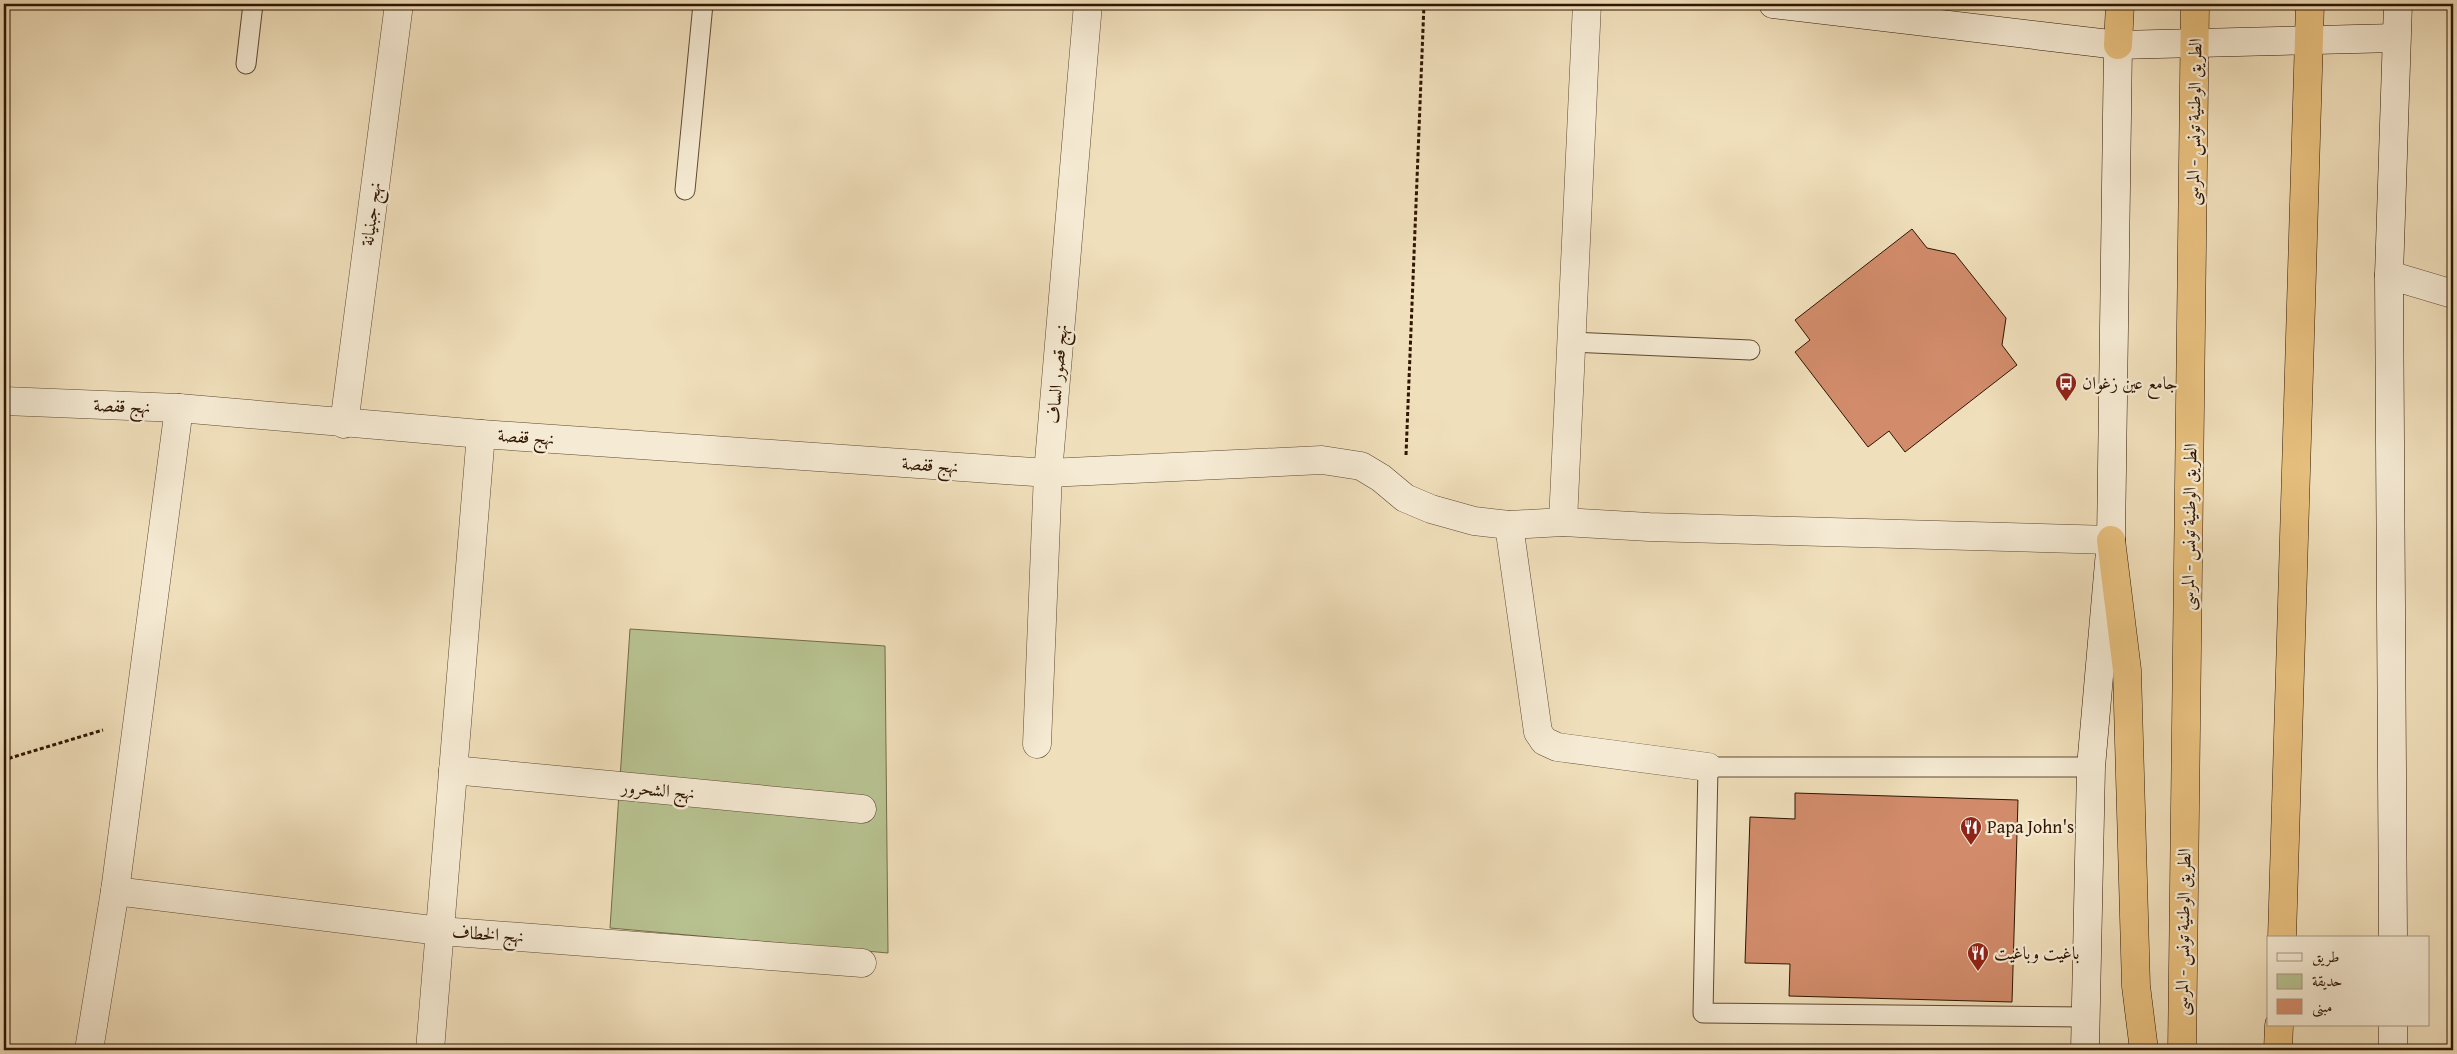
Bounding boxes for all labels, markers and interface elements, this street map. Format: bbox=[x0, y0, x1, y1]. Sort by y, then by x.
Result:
street label: الطريق الوطنية تونس - المرسى bbox=[2179, 38, 2208, 206]
street label: نهج جبنيانة bbox=[353, 180, 391, 248]
street label: نهج قصور الساف bbox=[1039, 323, 1077, 425]
place label: جامع عين زغوان bbox=[2082, 369, 2178, 399]
bus stop icon: جامع عين زغوان bbox=[2054, 371, 2078, 402]
street label: نهج قفصة bbox=[93, 391, 151, 423]
street label: نهج قفصة bbox=[496, 421, 555, 455]
street label: الطريق الوطنية تونس - المرسى bbox=[2174, 443, 2203, 611]
street label: نهج قفصة bbox=[900, 449, 959, 483]
street label: نهج الشحرور bbox=[618, 773, 696, 809]
place label: Papa John's bbox=[1987, 813, 2074, 840]
restaurant icon: Papa John's bbox=[1959, 815, 1983, 846]
street label: الطريق الوطنية تونس - المرسى bbox=[2168, 848, 2197, 1016]
street label: نهج الخطاف bbox=[451, 918, 525, 952]
legend bbox=[2267, 936, 2430, 1026]
place label: باغيت وباغيت bbox=[1994, 939, 2080, 966]
restaurant icon: باغيت وباغيت bbox=[1966, 941, 1990, 972]
text: طريق bbox=[2312, 946, 2339, 967]
text: حديقة bbox=[2312, 970, 2342, 991]
text: مبنى bbox=[2312, 996, 2332, 1018]

